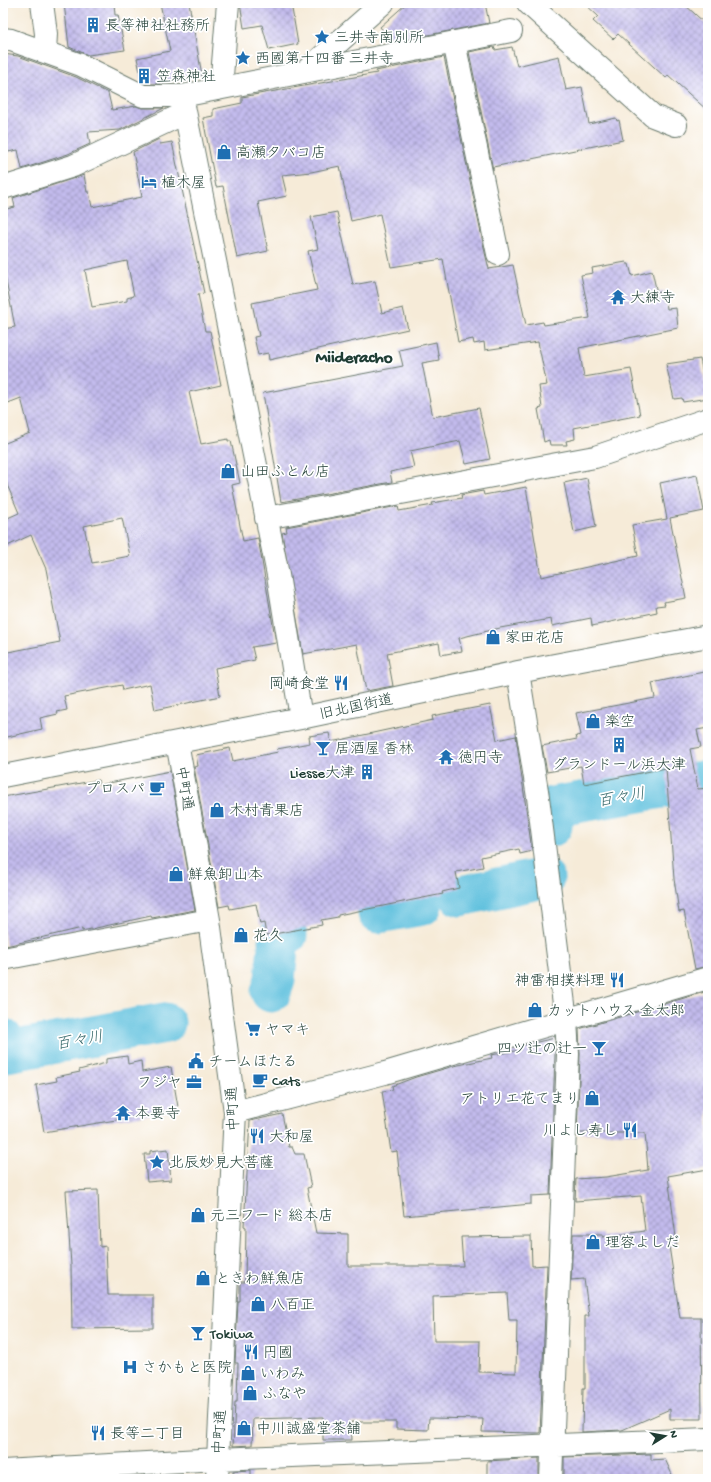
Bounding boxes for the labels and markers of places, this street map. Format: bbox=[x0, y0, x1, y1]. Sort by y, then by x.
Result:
building icon: 長等神社社務所 bbox=[84, 16, 102, 34]
place label: 長等神社社務所 bbox=[105, 17, 210, 36]
place icon: 三井寺南別所 bbox=[313, 28, 331, 46]
place label: 三井寺南別所 bbox=[334, 29, 424, 48]
place icon: 西國第十四番 三井寺 bbox=[234, 49, 252, 67]
place label: 西國第十四番 三井寺 bbox=[255, 50, 394, 69]
building icon: 笠森神社 bbox=[135, 67, 153, 85]
place label: 笠森神社 bbox=[156, 68, 216, 87]
shop icon: 高瀬タバコ店 bbox=[215, 143, 233, 161]
place label: 高瀬タバコ店 bbox=[236, 144, 326, 163]
hotel icon: 植木屋 bbox=[140, 173, 158, 191]
place label: 植木屋 bbox=[161, 174, 206, 193]
temple icon: 大練寺 bbox=[609, 288, 627, 306]
place label: 大練寺 bbox=[630, 289, 675, 308]
shop icon: 山田ふとん店 bbox=[219, 462, 237, 480]
place label: 山田ふとん店 bbox=[240, 463, 330, 482]
shop icon: 家田花店 bbox=[484, 628, 502, 646]
place label: 家田花店 bbox=[505, 629, 565, 648]
restaurant icon: 岡崎食堂 bbox=[332, 674, 350, 692]
place label: 岡崎食堂 bbox=[269, 675, 329, 694]
shop icon: 楽空 bbox=[584, 712, 602, 730]
place label: 楽空 bbox=[605, 713, 635, 732]
building icon: グランドール浜大津 bbox=[610, 736, 628, 754]
bar icon: 居酒屋 香林 bbox=[314, 739, 332, 757]
place label: 居酒屋 香林 bbox=[335, 741, 414, 759]
temple icon: 徳円寺 bbox=[437, 748, 455, 766]
place label: 徳円寺 bbox=[458, 749, 503, 768]
place label: グランドール浜大津 bbox=[552, 756, 686, 775]
building icon: Liesse大津 bbox=[358, 763, 376, 781]
place label: Liesse大津 bbox=[290, 764, 355, 783]
cafe icon: プロスパ bbox=[148, 779, 166, 797]
place label: プロスパ bbox=[85, 781, 145, 799]
shop icon: 木村青果店 bbox=[208, 801, 226, 819]
place label: 木村青果店 bbox=[229, 802, 304, 821]
shop icon: 鮮魚卸山本 bbox=[167, 865, 185, 883]
place label: 鮮魚卸山本 bbox=[188, 866, 263, 885]
shop icon: 花久 bbox=[232, 926, 250, 944]
place label: 花久 bbox=[253, 927, 283, 946]
restaurant icon: 神雷相撲料理 bbox=[608, 971, 626, 989]
place label: 神雷相撲料理 bbox=[515, 972, 605, 991]
shop icon: カットハウス 金太郎 bbox=[526, 1001, 544, 1019]
place label: カットハウス 金太郎 bbox=[547, 1003, 685, 1021]
supermarket icon: ヤマキ bbox=[244, 1020, 262, 1038]
place label: ヤマキ bbox=[265, 1022, 310, 1040]
bar icon: 四ツ辻の辻一 bbox=[590, 1039, 608, 1057]
place label: 四ツ辻の辻一 bbox=[497, 1040, 587, 1059]
public building icon: チームほたる bbox=[187, 1052, 205, 1070]
place label: チームほたる bbox=[208, 1054, 297, 1072]
cafe icon: Cats bbox=[251, 1071, 269, 1089]
office icon: フジヤ bbox=[185, 1073, 203, 1091]
place label: Cats bbox=[272, 1073, 301, 1091]
place label: フジヤ bbox=[137, 1075, 182, 1093]
shop icon: アトリエ花てまり bbox=[583, 1089, 601, 1107]
place label: アトリエ花てまり bbox=[460, 1091, 580, 1109]
temple icon: 本要寺 bbox=[114, 1104, 132, 1122]
place label: 本要寺 bbox=[135, 1105, 180, 1124]
restaurant icon: 川よし寿し bbox=[621, 1121, 639, 1139]
place label: 川よし寿し bbox=[543, 1122, 618, 1141]
restaurant icon: 大和屋 bbox=[248, 1127, 266, 1145]
place label: 大和屋 bbox=[269, 1129, 314, 1147]
place icon: 北辰妙見大菩薩 bbox=[148, 1153, 166, 1171]
place label: 北辰妙見大菩薩 bbox=[169, 1154, 274, 1173]
shop icon: 元三フード 総本店 bbox=[189, 1206, 207, 1224]
place label: 元三フード 総本店 bbox=[210, 1207, 333, 1226]
shop icon: 理容よしだ bbox=[584, 1233, 602, 1251]
place label: 理容よしだ bbox=[605, 1234, 680, 1253]
shop icon: ときわ鮮魚店 bbox=[194, 1269, 212, 1287]
place label: ときわ鮮魚店 bbox=[215, 1270, 305, 1289]
shop icon: 八百正 bbox=[249, 1295, 267, 1313]
place label: 八百正 bbox=[270, 1297, 315, 1315]
bar icon: Tokiwa bbox=[189, 1324, 207, 1342]
place label: Tokiwa bbox=[209, 1326, 254, 1344]
restaurant icon: 円國 bbox=[242, 1343, 260, 1361]
place label: 円國 bbox=[263, 1345, 293, 1363]
hospital icon: さかもと医院 bbox=[121, 1358, 139, 1376]
place label: さかもと医院 bbox=[142, 1360, 232, 1378]
shop icon: いわみ bbox=[239, 1364, 257, 1382]
place label: いわみ bbox=[260, 1366, 305, 1384]
shop icon: ふなや bbox=[241, 1384, 259, 1402]
place label: ふなや bbox=[262, 1386, 307, 1404]
shop icon: 中川誠盛堂茶舗 bbox=[235, 1419, 253, 1437]
place label: 中川誠盛堂茶舗 bbox=[256, 1420, 361, 1439]
restaurant icon: 長等二丁目 bbox=[89, 1424, 107, 1442]
place label: 長等二丁目 bbox=[110, 1425, 185, 1444]

